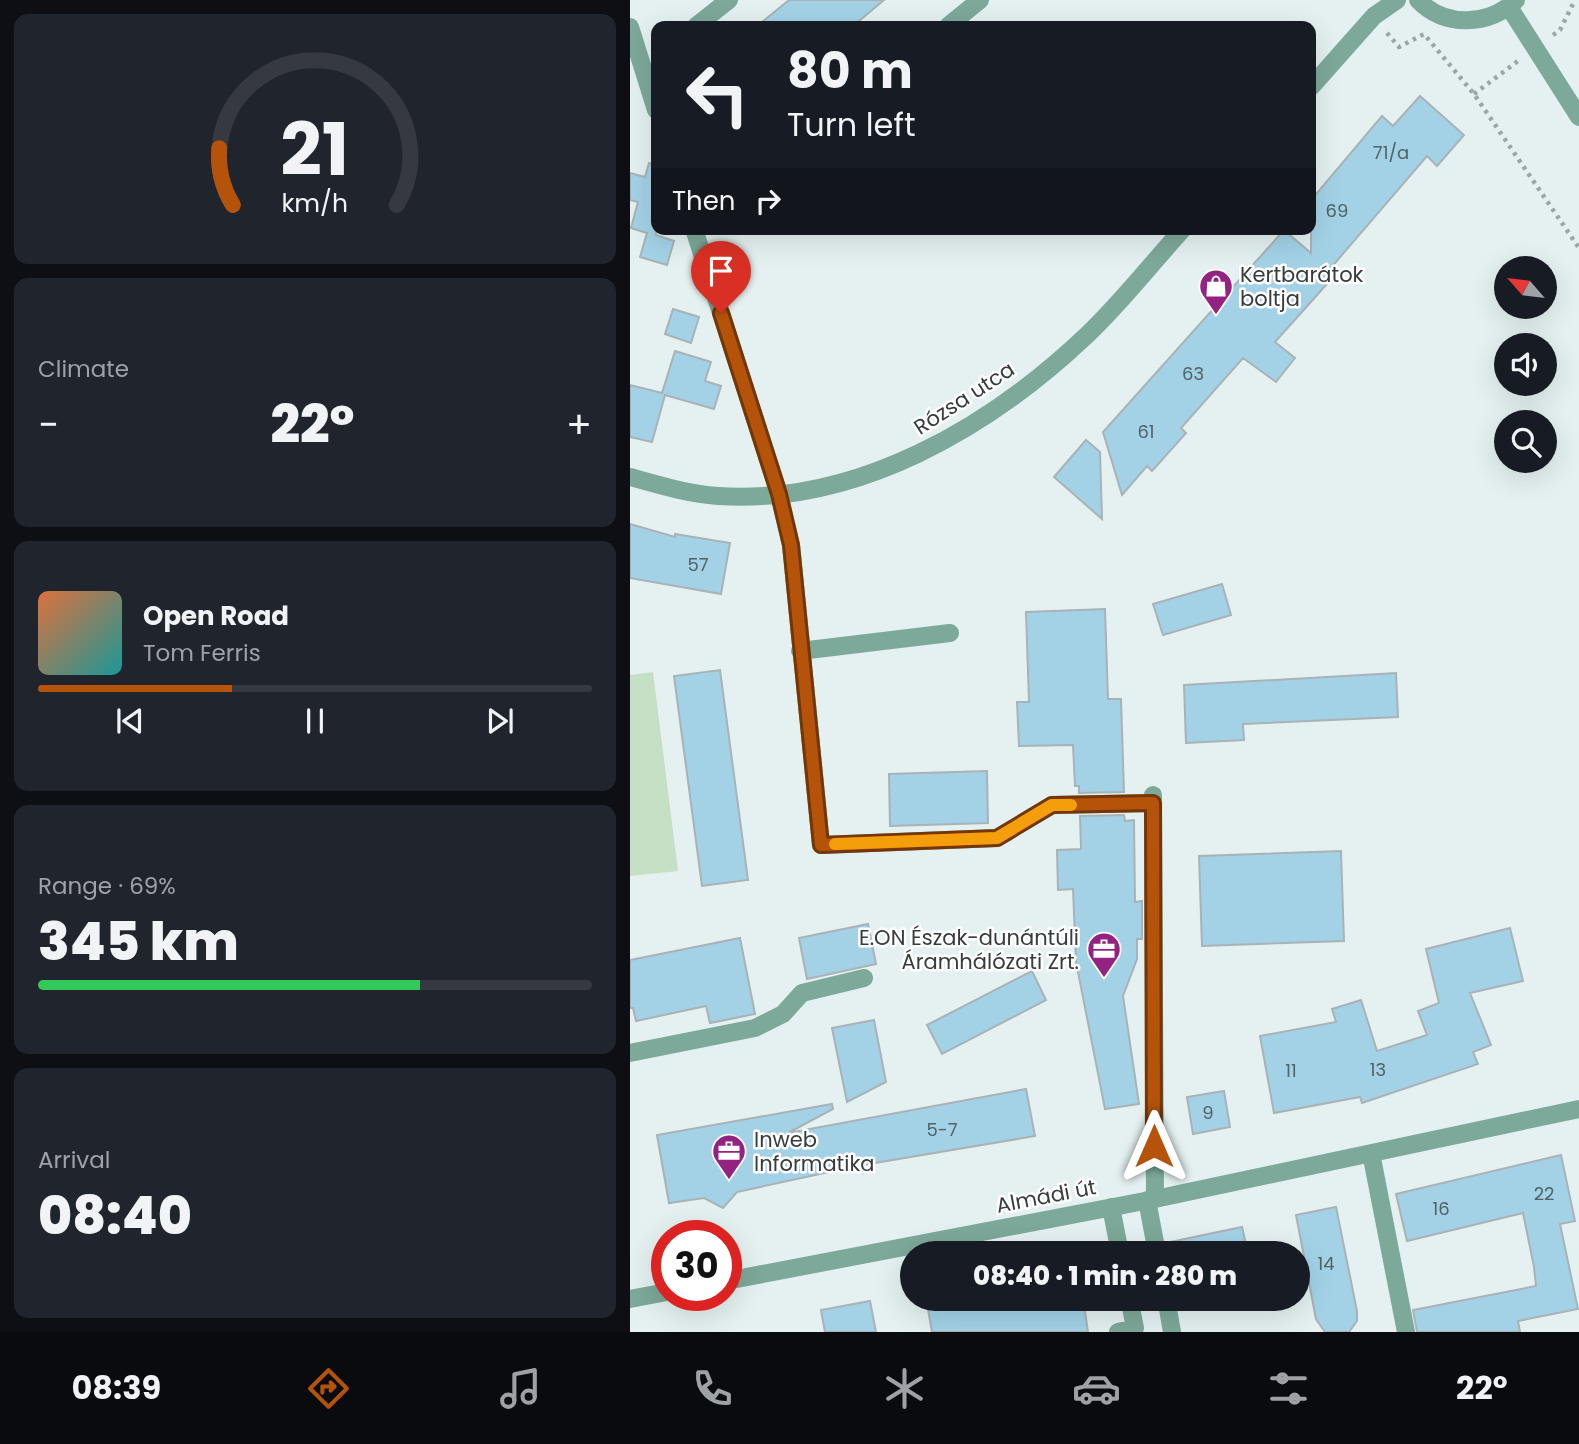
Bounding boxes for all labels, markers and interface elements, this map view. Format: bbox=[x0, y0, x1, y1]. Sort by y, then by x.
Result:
text: 80 m bbox=[787, 37, 913, 105]
icon: left bbox=[672, 49, 763, 140]
text: 21 bbox=[281, 99, 349, 200]
text: Turn left bbox=[787, 102, 916, 147]
house number: 71/a bbox=[1373, 140, 1409, 165]
icon: right bbox=[749, 182, 787, 220]
text: Then bbox=[672, 183, 735, 219]
text: km/h bbox=[282, 186, 348, 221]
house number: 69 bbox=[1326, 198, 1348, 223]
pin bbox=[691, 241, 751, 313]
icon: arrive bbox=[702, 252, 740, 290]
north arrow bbox=[1494, 256, 1558, 318]
map controls bbox=[1494, 256, 1557, 473]
place label: Kertbarátok boltja bbox=[1240, 260, 1364, 313]
shop icon: Kertbarátok boltja bbox=[1197, 267, 1235, 316]
button: sound bbox=[1494, 333, 1557, 396]
text: Climate bbox=[38, 353, 129, 385]
street label: Rózsa utca bbox=[908, 355, 1020, 441]
house number: 63 bbox=[1182, 361, 1204, 386]
text: 22° bbox=[270, 388, 355, 461]
text: − bbox=[38, 398, 59, 451]
text: + bbox=[566, 398, 592, 451]
button: search bbox=[1494, 410, 1557, 473]
house number: 61 bbox=[1137, 419, 1155, 444]
house number: 57 bbox=[687, 552, 709, 577]
text: Open Road bbox=[143, 598, 289, 634]
text: Tom Ferris bbox=[143, 637, 261, 669]
icon: previous bbox=[111, 702, 149, 740]
icon: pause bbox=[296, 702, 334, 740]
icon: next bbox=[481, 702, 519, 740]
text: Range · 69% bbox=[38, 870, 176, 902]
text: 345 km bbox=[38, 905, 239, 978]
place label: E.ON Észak-dunántúli Áramhálózati Zrt. bbox=[859, 923, 1079, 976]
office icon: E.ON Észak-dunántúli Áramhálózati Zrt. bbox=[1085, 930, 1123, 979]
house number: 13 bbox=[1370, 1057, 1386, 1082]
house number: 11 bbox=[1285, 1058, 1297, 1083]
house number: 9 bbox=[1202, 1100, 1214, 1125]
position arrow bbox=[1117, 1109, 1191, 1183]
house number: 5-7 bbox=[926, 1117, 958, 1142]
place label: Inweb Informatika bbox=[754, 1125, 874, 1178]
office icon: Inweb Informatika bbox=[710, 1132, 748, 1181]
text: Arrival bbox=[38, 1144, 110, 1176]
street label: Almádi út bbox=[994, 1172, 1098, 1220]
text: 08:40 bbox=[38, 1179, 192, 1252]
house number: 22 bbox=[1534, 1181, 1554, 1206]
house number: 16 bbox=[1432, 1196, 1450, 1221]
speed limit sign: 30 bbox=[651, 1220, 742, 1311]
house number: 14 bbox=[1317, 1251, 1335, 1276]
text: 08:40 · 1 min · 280 m bbox=[973, 1258, 1237, 1294]
icon: directions bbox=[304, 1364, 353, 1413]
icon: music bbox=[496, 1364, 545, 1413]
icon: phone bbox=[688, 1364, 737, 1413]
icon: climate bbox=[880, 1364, 929, 1413]
icon: car bbox=[1072, 1364, 1121, 1413]
icon: filters bbox=[1264, 1364, 1313, 1413]
text: 08:39 bbox=[71, 1365, 161, 1410]
text: 22° bbox=[1456, 1365, 1507, 1410]

